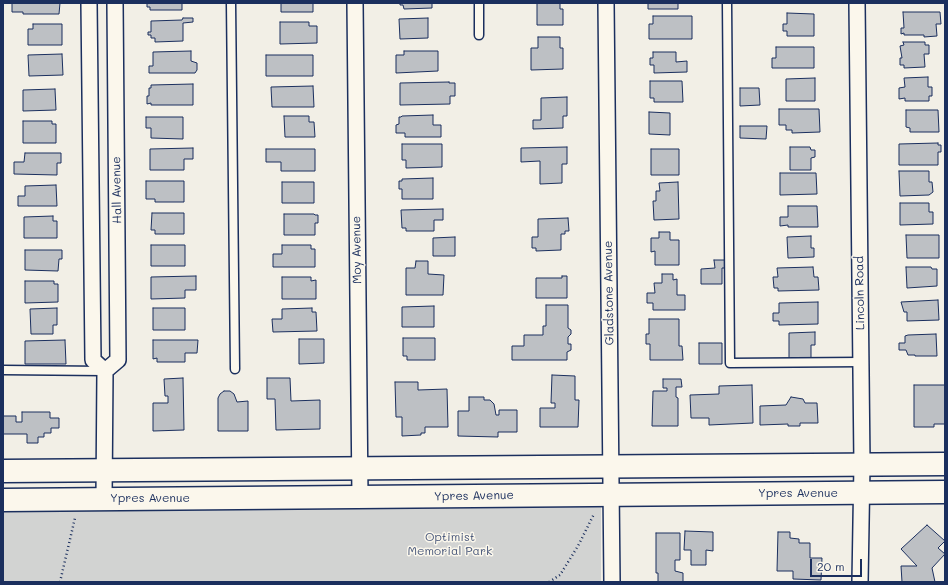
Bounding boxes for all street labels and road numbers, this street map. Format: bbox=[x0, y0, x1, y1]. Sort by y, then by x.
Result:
street label: Hall Avenue bbox=[109, 156, 125, 224]
street label: Moy Avenue bbox=[349, 216, 365, 284]
street label: Gladstone Avenue bbox=[601, 241, 617, 345]
street label: Lincoln Road bbox=[852, 256, 868, 330]
street label: Ypres Avenue bbox=[758, 486, 838, 500]
street label: Ypres Avenue bbox=[434, 488, 514, 504]
street label: Ypres Avenue bbox=[110, 491, 190, 505]

